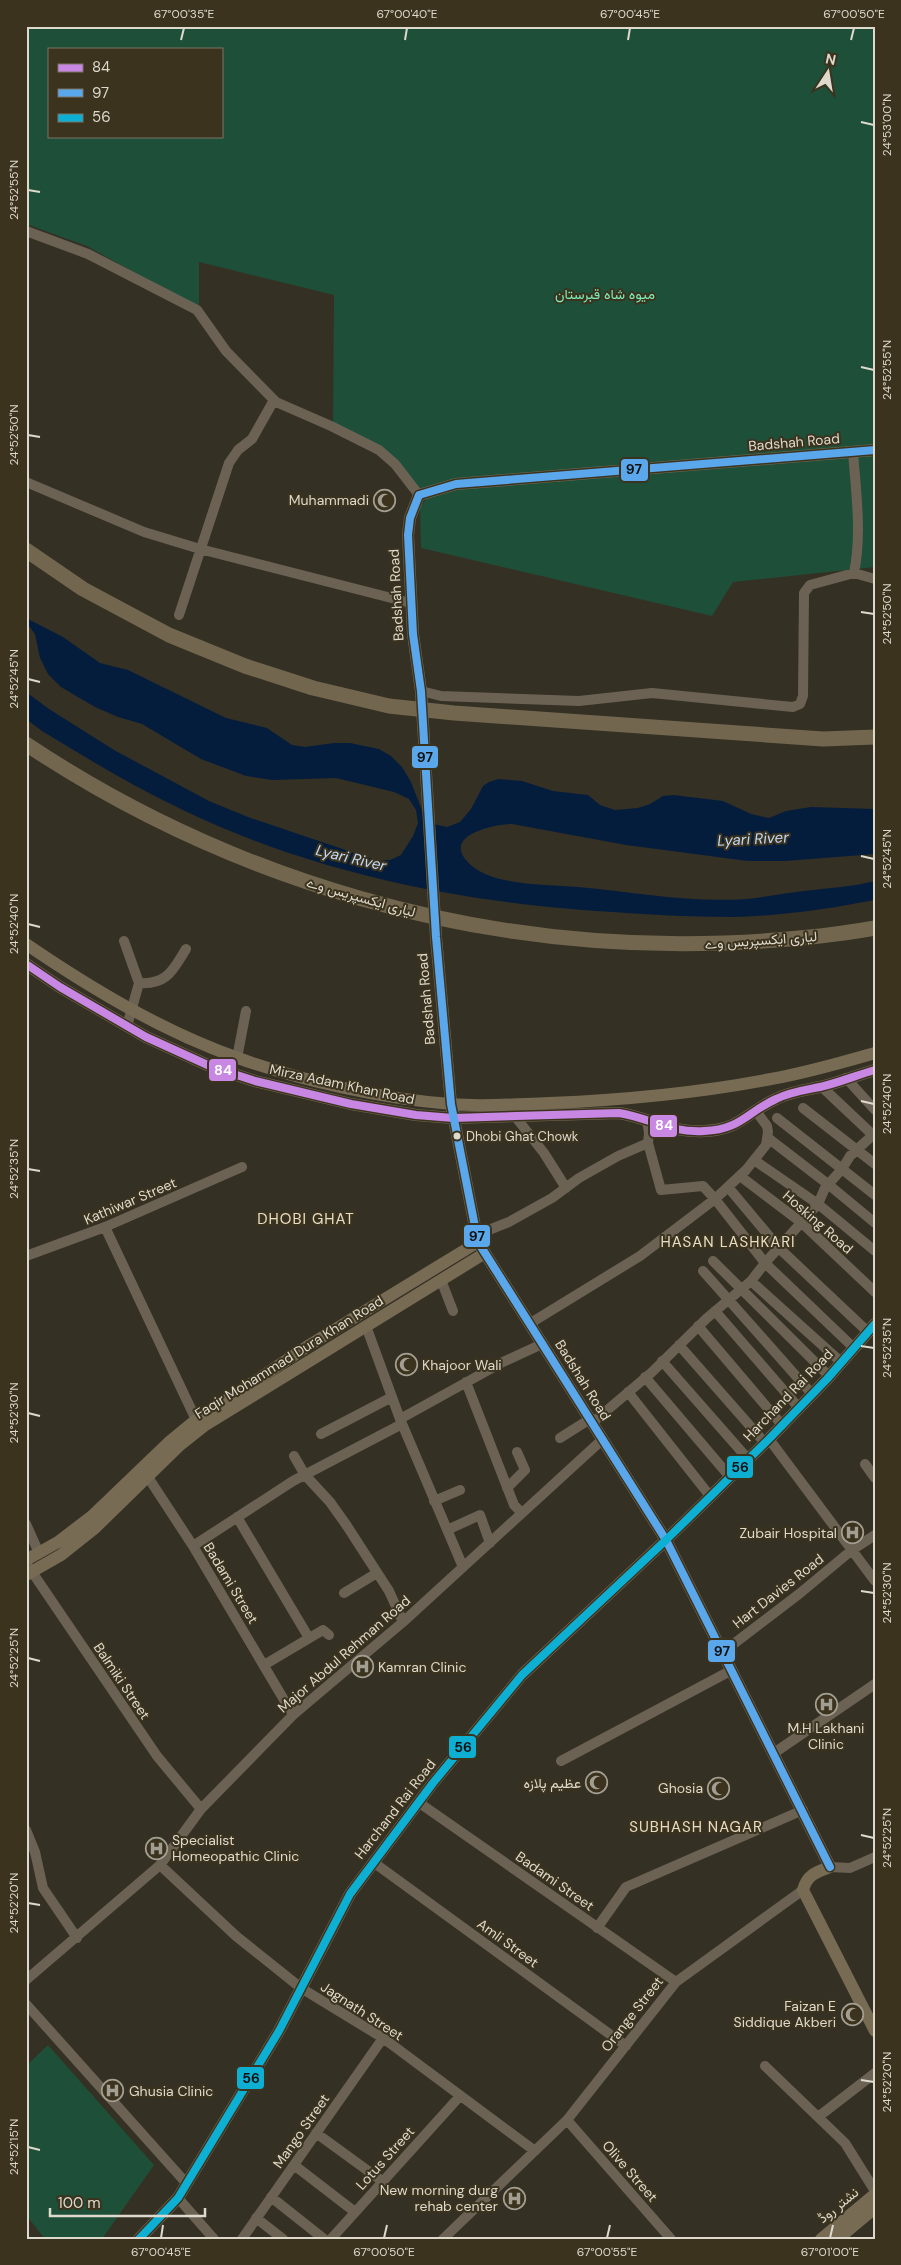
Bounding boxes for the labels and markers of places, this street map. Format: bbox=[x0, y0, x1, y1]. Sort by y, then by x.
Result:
mosque icon: Muhammadi bbox=[373, 488, 397, 512]
place label: Muhammadi bbox=[289, 491, 369, 509]
place label: Dhobi Ghat Chowk bbox=[466, 1128, 579, 1145]
marker: Dhobi Ghat Chowk bbox=[452, 1131, 462, 1141]
mosque icon: Khajoor Wali bbox=[394, 1353, 418, 1377]
place label: Khajoor Wali bbox=[422, 1356, 502, 1374]
hospital icon: Zubair Hospital bbox=[841, 1521, 865, 1545]
place label: Zubair Hospital bbox=[740, 1524, 837, 1542]
hospital icon: Kamran Clinic bbox=[350, 1655, 374, 1679]
place label: Kamran Clinic bbox=[378, 1658, 466, 1676]
hospital icon: M.H Lakhani Clinic bbox=[814, 1693, 838, 1717]
place label: M.H Lakhani Clinic bbox=[788, 1719, 864, 1753]
mosque icon: عظیم پلازہ bbox=[585, 1771, 609, 1795]
place label: عظیم پلازہ bbox=[524, 1774, 581, 1793]
mosque icon: Ghosia bbox=[707, 1776, 731, 1800]
place label: Ghosia bbox=[658, 1779, 703, 1797]
place label: Specialist Homeopathic Clinic bbox=[172, 1831, 299, 1865]
hospital icon: Specialist Homeopathic Clinic bbox=[144, 1836, 168, 1860]
place label: Faizan E Siddique Akberi bbox=[734, 1997, 836, 2031]
mosque icon: Faizan E Siddique Akberi bbox=[840, 2002, 864, 2026]
hospital icon: Ghusia Clinic bbox=[101, 2079, 125, 2103]
place label: Ghusia Clinic bbox=[129, 2082, 213, 2100]
place label: New morning durg rehab center bbox=[380, 2181, 498, 2215]
hospital icon: New morning durg rehab center bbox=[502, 2186, 526, 2210]

